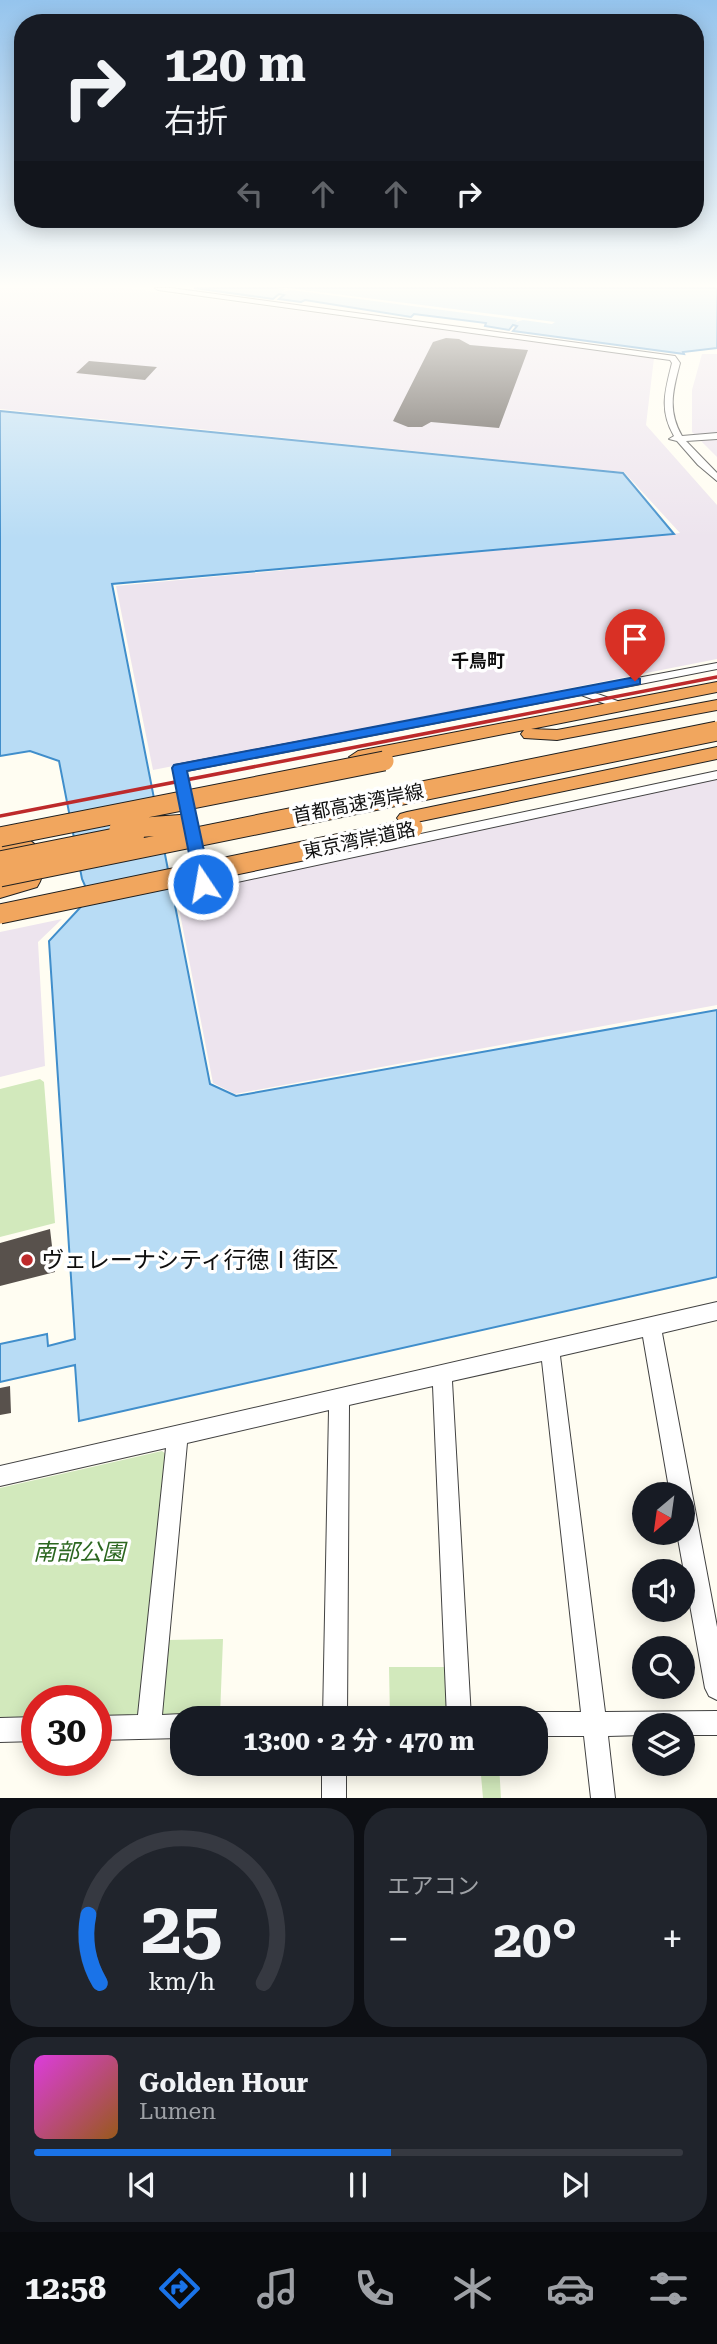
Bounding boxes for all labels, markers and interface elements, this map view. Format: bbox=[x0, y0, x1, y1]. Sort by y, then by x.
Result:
text: 120 m bbox=[164, 36, 306, 93]
icon: right bbox=[49, 42, 140, 133]
text: 右折 bbox=[164, 102, 228, 140]
icon: left bbox=[231, 175, 269, 213]
icon: ahead bbox=[304, 175, 342, 213]
icon: ahead bbox=[377, 175, 415, 213]
icon: right bbox=[450, 175, 488, 213]
pin bbox=[605, 609, 665, 681]
icon: arrive bbox=[616, 620, 654, 658]
district label: 千鳥町 bbox=[451, 650, 505, 671]
street label: 首都高速湾岸線 bbox=[291, 780, 426, 827]
street label: 東京湾岸道路 bbox=[301, 817, 417, 864]
position arrow bbox=[166, 847, 240, 921]
place label: ヴェレーナシティ行徳Ⅰ街区 bbox=[41, 1247, 339, 1274]
marker: ヴェレーナシティ行徳Ⅰ街区 bbox=[19, 1252, 35, 1268]
north arrow bbox=[632, 1482, 695, 1545]
map controls bbox=[632, 1482, 695, 1776]
park label: 南部公園 bbox=[33, 1539, 128, 1566]
button: sound bbox=[632, 1559, 695, 1622]
button: search bbox=[632, 1636, 695, 1699]
speed limit sign: 30 bbox=[21, 1685, 112, 1776]
button: layers bbox=[632, 1713, 695, 1776]
text: 13:00 · 2 分 · 470 m bbox=[243, 1726, 475, 1756]
text: エアコン bbox=[388, 1873, 480, 1900]
text: 25 bbox=[141, 1887, 223, 1972]
text: 20° bbox=[493, 1909, 577, 1970]
text: − bbox=[388, 1917, 409, 1961]
text: + bbox=[662, 1917, 683, 1961]
text: km/h bbox=[148, 1967, 215, 1996]
text: Golden Hour bbox=[139, 2068, 308, 2098]
text: Lumen bbox=[139, 2098, 216, 2125]
icon: previous bbox=[123, 2166, 161, 2204]
icon: pause bbox=[339, 2166, 377, 2204]
icon: next bbox=[556, 2166, 594, 2204]
icon: directions bbox=[155, 2264, 204, 2313]
icon: music bbox=[253, 2264, 302, 2313]
icon: phone bbox=[350, 2264, 399, 2313]
icon: climate bbox=[448, 2264, 497, 2313]
icon: car bbox=[546, 2264, 595, 2313]
icon: filters bbox=[644, 2264, 693, 2313]
text: 12:58 bbox=[24, 2269, 106, 2307]

